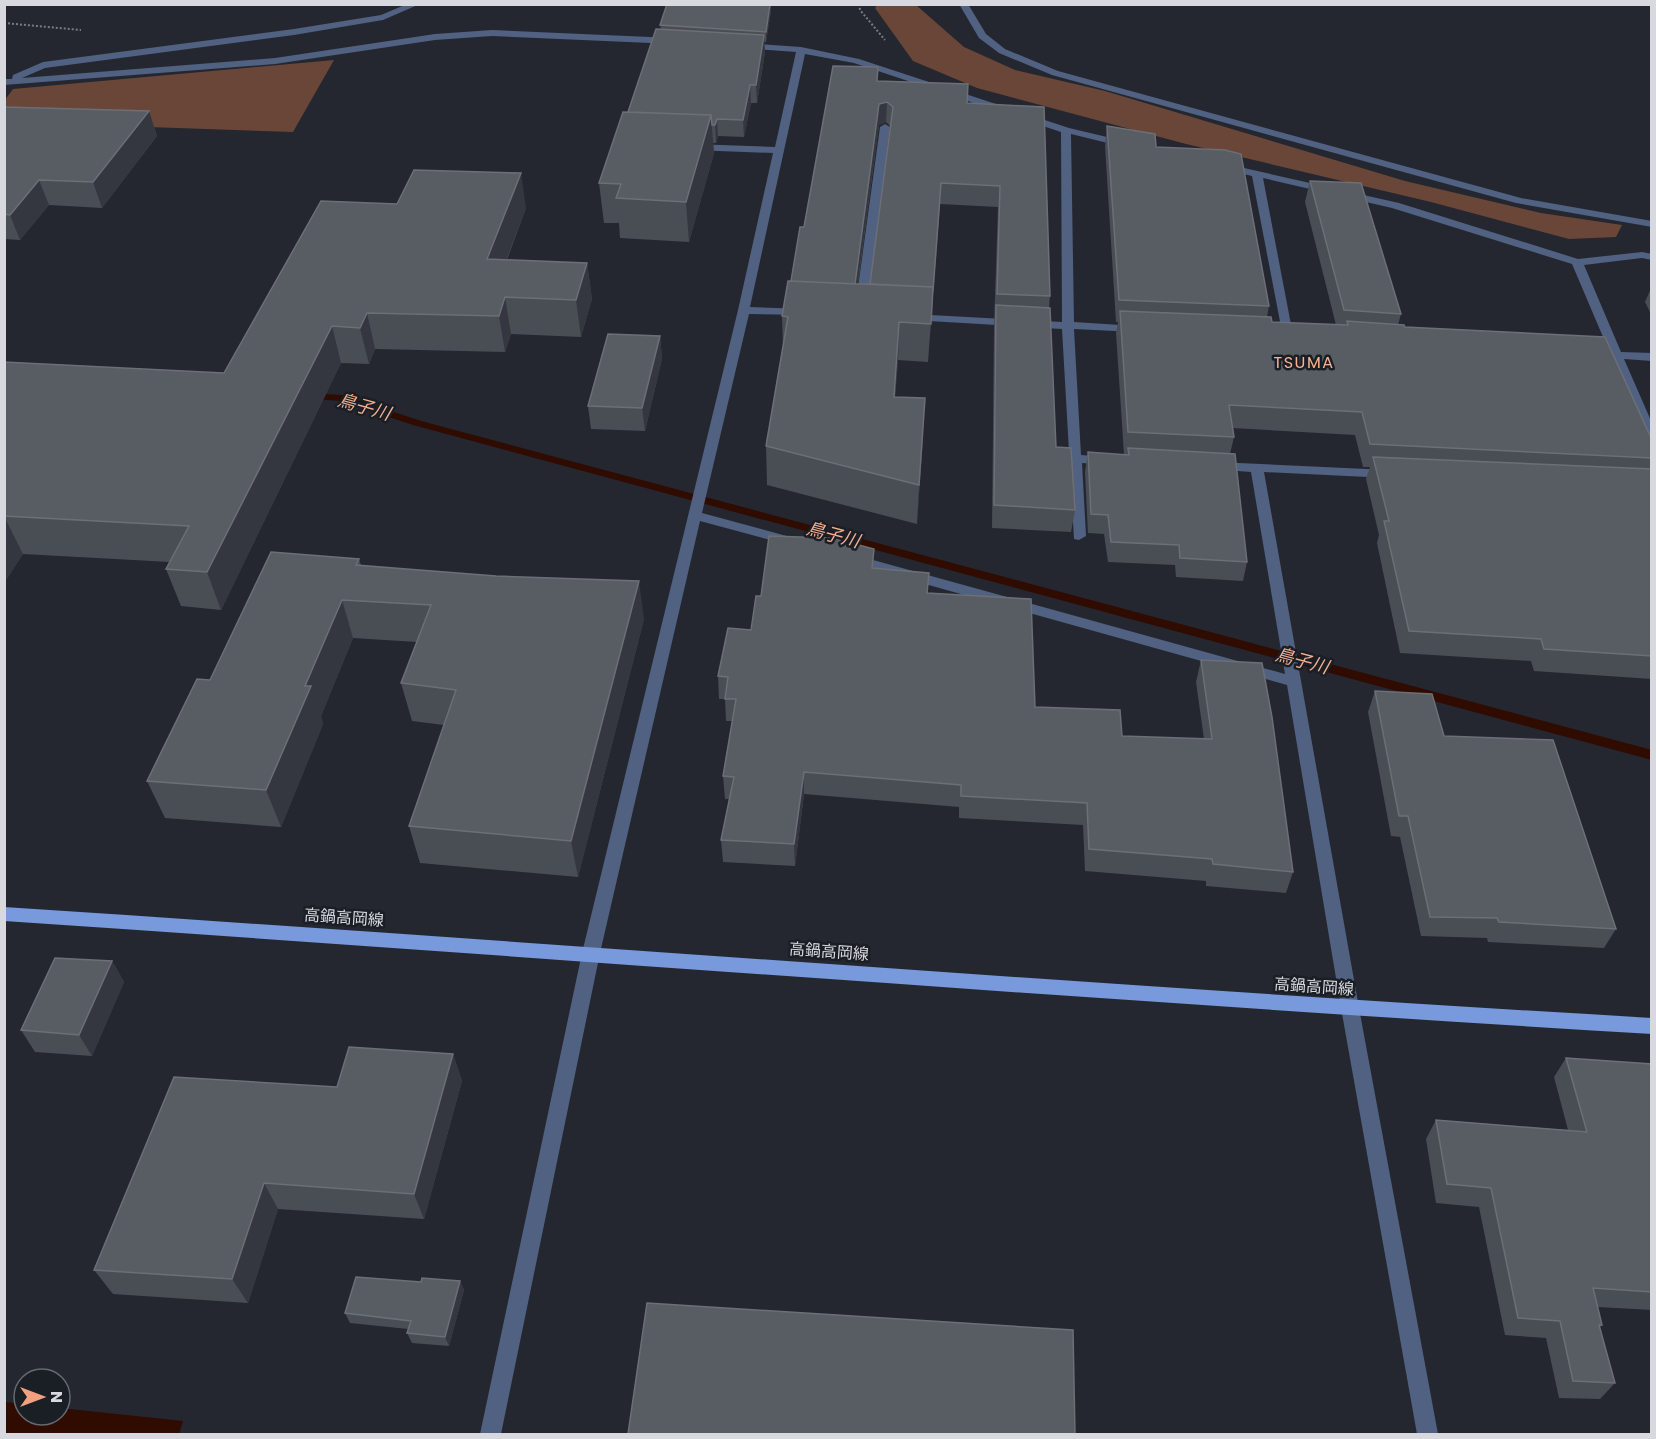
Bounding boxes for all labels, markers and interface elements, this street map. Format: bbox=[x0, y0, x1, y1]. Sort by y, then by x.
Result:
district label: TSUMA bbox=[1274, 351, 1334, 374]
water label: 鳥子川 bbox=[335, 387, 395, 427]
water label: 鳥子川 bbox=[804, 515, 864, 554]
water label: 鳥子川 bbox=[1273, 641, 1333, 680]
street label: 高鍋高岡線 bbox=[303, 903, 385, 932]
street label: 高鍋高岡線 bbox=[788, 937, 870, 966]
street label: 高鍋高岡線 bbox=[1273, 972, 1355, 1001]
north arrow bbox=[12, 1367, 72, 1427]
text: N bbox=[45, 1391, 68, 1403]

